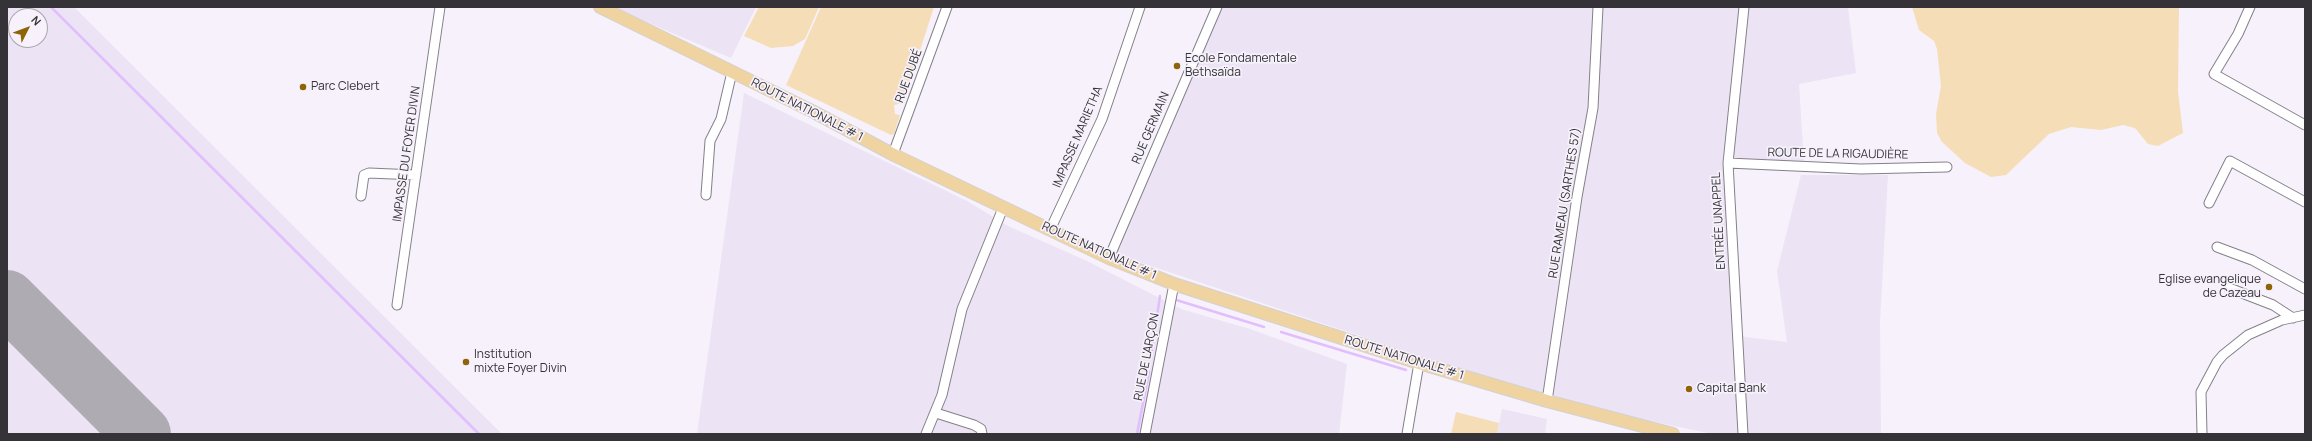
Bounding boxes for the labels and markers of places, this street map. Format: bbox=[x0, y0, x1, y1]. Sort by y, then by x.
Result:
place label: Ecole Fondamentale Bethsaïda bbox=[1185, 52, 1297, 80]
marker: Ecole Fondamentale Bethsaïda bbox=[1172, 61, 1182, 71]
place label: Parc Clebert bbox=[311, 80, 380, 94]
marker: Parc Clebert bbox=[298, 82, 308, 92]
place label: Eglise evangelique de Cazeau bbox=[2158, 273, 2261, 301]
marker: Eglise evangelique de Cazeau bbox=[2264, 282, 2274, 292]
place label: Institution mixte Foyer Divin bbox=[474, 348, 567, 376]
marker: Institution mixte Foyer Divin bbox=[461, 357, 471, 367]
place label: Capital Bank bbox=[1697, 382, 1766, 396]
marker: Capital Bank bbox=[1684, 384, 1694, 394]

